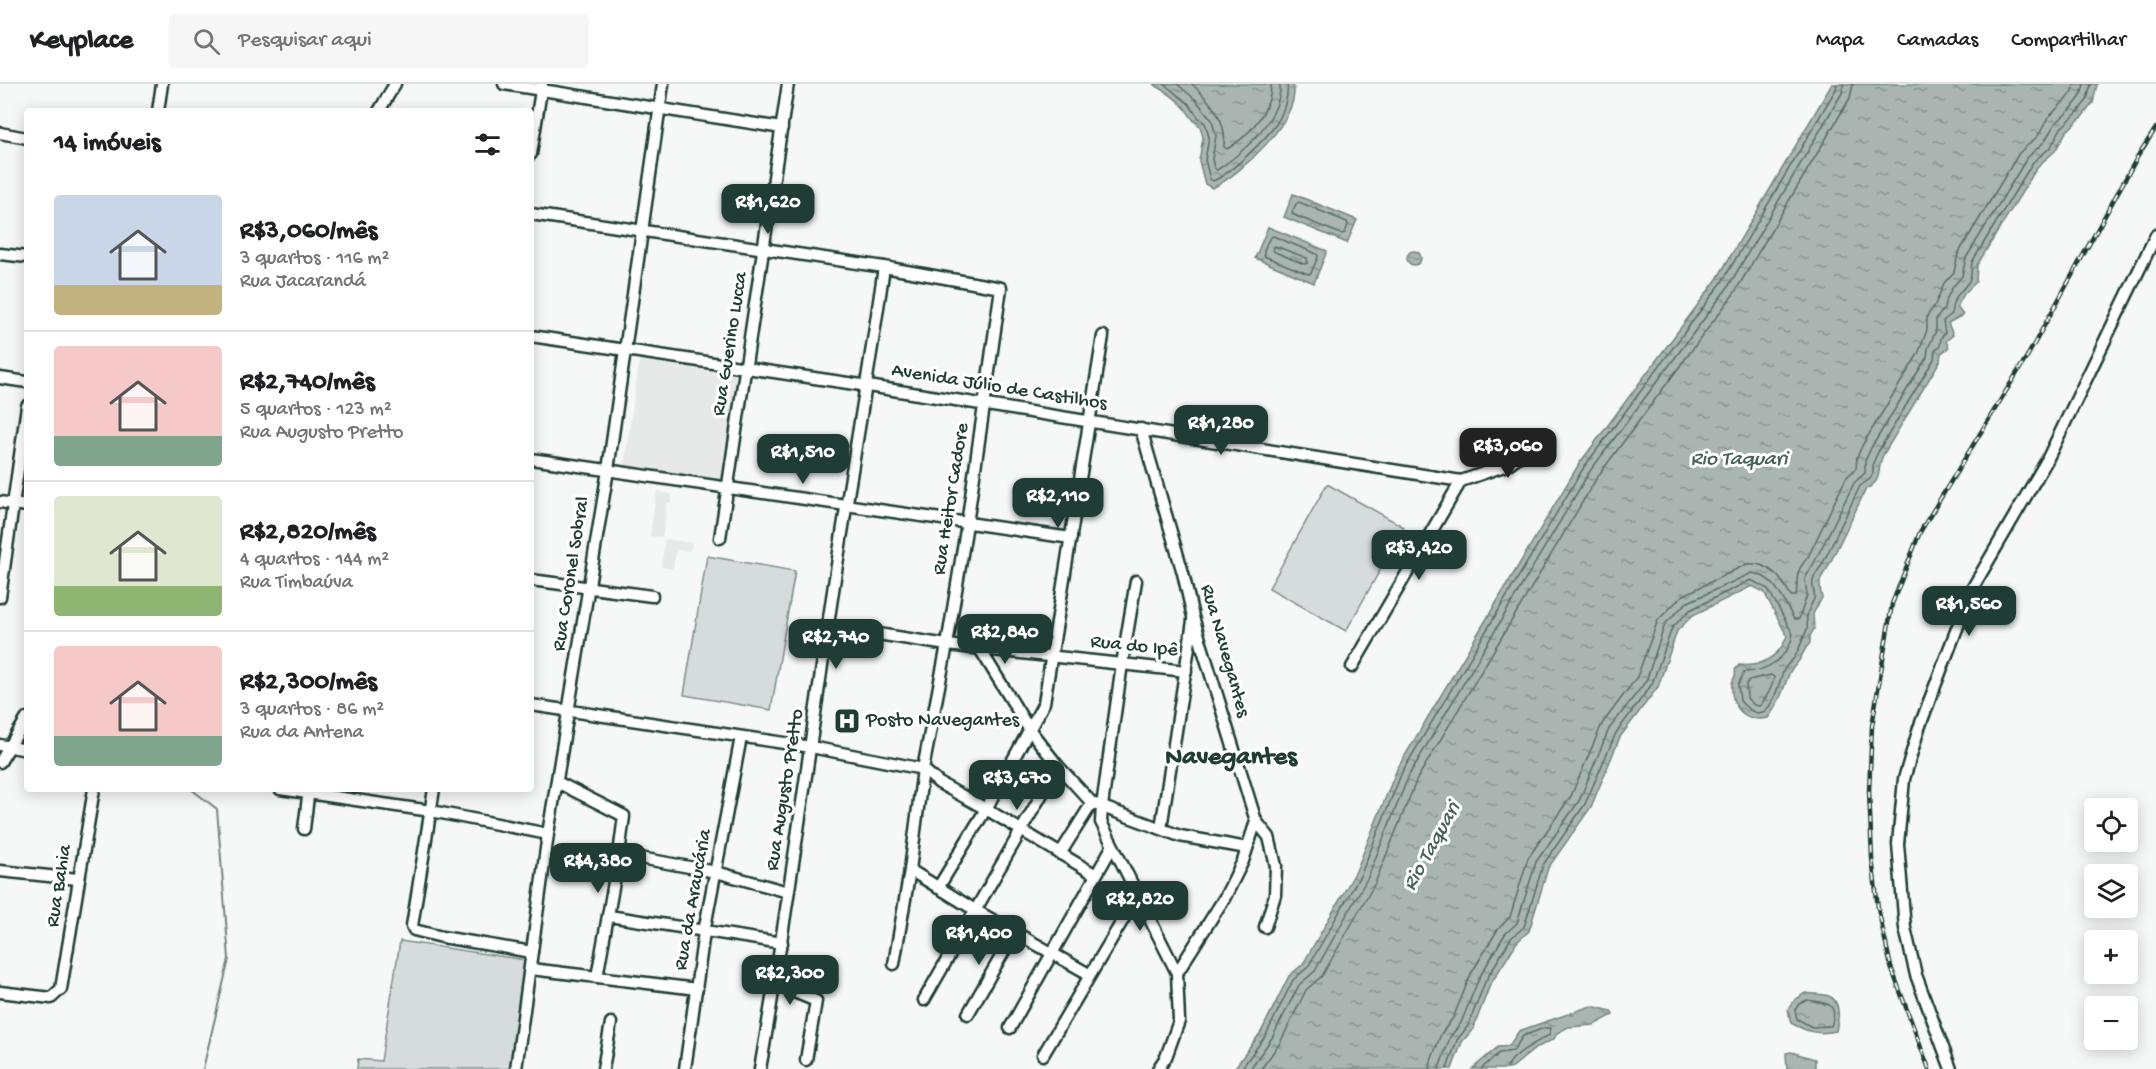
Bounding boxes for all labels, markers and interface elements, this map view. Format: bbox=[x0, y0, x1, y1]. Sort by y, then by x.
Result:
search box bbox=[169, 14, 589, 68]
text: Keyplace bbox=[30, 25, 133, 58]
icon: search bbox=[190, 25, 223, 58]
text: Pesquisar aqui bbox=[238, 28, 372, 54]
text: Mapa bbox=[1816, 29, 1864, 54]
text: Camadas bbox=[1897, 29, 1978, 54]
text: Compartilhar bbox=[2011, 29, 2126, 54]
icon: filters bbox=[471, 128, 504, 161]
text: 14 imóveis bbox=[54, 129, 161, 160]
pin: R$1,620 bbox=[713, 184, 823, 235]
text: R$1,620 bbox=[735, 192, 801, 215]
text: R$3,060/mês bbox=[240, 217, 377, 248]
icon: home bbox=[102, 219, 174, 291]
text: 3 quartos · 116 m² bbox=[240, 248, 389, 271]
street label: Rua Guerino Lucca bbox=[708, 269, 754, 418]
text: Rua Jacarandá bbox=[240, 271, 366, 294]
street label: Avenida Júlio de Castilhos bbox=[890, 360, 1109, 416]
text: R$2,740/mês bbox=[240, 368, 375, 399]
icon: home bbox=[102, 370, 174, 442]
text: 5 quartos · 123 m² bbox=[240, 399, 392, 422]
pin: R$1,280 bbox=[1166, 405, 1276, 456]
text: R$1,280 bbox=[1188, 413, 1254, 436]
street label: Rua Heitor Cadore bbox=[929, 421, 975, 577]
text: Rua Augusto Pretto bbox=[240, 422, 403, 445]
pin: R$3,060 bbox=[1453, 428, 1563, 479]
pin: R$1,510 bbox=[748, 434, 858, 485]
text: R$3,060 bbox=[1474, 436, 1542, 459]
text: R$1,510 bbox=[771, 442, 835, 465]
water label: Rio Taquari bbox=[1690, 448, 1790, 473]
pin: R$2,110 bbox=[1003, 478, 1113, 529]
text: R$2,110 bbox=[1026, 486, 1090, 509]
street label: Rua Coronel Sobral bbox=[548, 495, 596, 653]
text: R$2,820/mês bbox=[240, 518, 376, 549]
icon: home bbox=[102, 520, 174, 592]
pin: R$3,420 bbox=[1364, 530, 1474, 581]
text: R$3,420 bbox=[1386, 538, 1452, 561]
text: 4 quartos · 144 m² bbox=[240, 549, 389, 572]
text: Rua Timbaúva bbox=[240, 572, 353, 595]
street label: Rua Navegantes bbox=[1194, 582, 1254, 721]
pin: R$1,560 bbox=[1914, 586, 2024, 637]
text: R$1,560 bbox=[1936, 594, 2002, 617]
pin: R$2,840 bbox=[950, 614, 1060, 665]
pin: R$2,740 bbox=[781, 619, 891, 670]
text: R$2,840 bbox=[971, 622, 1039, 645]
text: R$2,740 bbox=[803, 627, 869, 650]
street label: Rua do Ipê bbox=[1089, 631, 1179, 663]
text: R$2,300/mês bbox=[240, 668, 377, 699]
icon: home bbox=[102, 670, 174, 742]
text: 3 quartos · 86 m² bbox=[240, 699, 384, 722]
hospital icon: Posto Navegantes bbox=[832, 706, 862, 736]
street label: Rua Augusto Pretto bbox=[762, 707, 810, 873]
place label: Posto Navegantes bbox=[865, 710, 1020, 733]
text: Rua da Antena bbox=[240, 722, 364, 745]
district label: Navegantes bbox=[1165, 743, 1298, 774]
pin: R$3,670 bbox=[962, 760, 1072, 811]
text: R$3,670 bbox=[983, 768, 1051, 791]
water label: Rio Taquari bbox=[1398, 796, 1469, 896]
map controls bbox=[2084, 798, 2138, 1050]
button: locate bbox=[2084, 798, 2138, 852]
street label: Rua da Araucária bbox=[670, 827, 718, 972]
street label: Rua Bahia bbox=[42, 842, 78, 929]
pin: R$4,380 bbox=[543, 843, 653, 894]
text: R$4,380 bbox=[564, 851, 632, 874]
button: layers bbox=[2084, 864, 2138, 918]
pin: R$2,820 bbox=[1085, 881, 1195, 932]
text: R$2,820 bbox=[1106, 889, 1174, 912]
pin: R$1,400 bbox=[924, 915, 1034, 966]
text: R$1,400 bbox=[946, 923, 1012, 946]
button: + bbox=[2084, 930, 2138, 984]
pin: R$2,300 bbox=[735, 955, 845, 1006]
text: R$2,300 bbox=[756, 963, 824, 986]
button: − bbox=[2084, 996, 2138, 1050]

